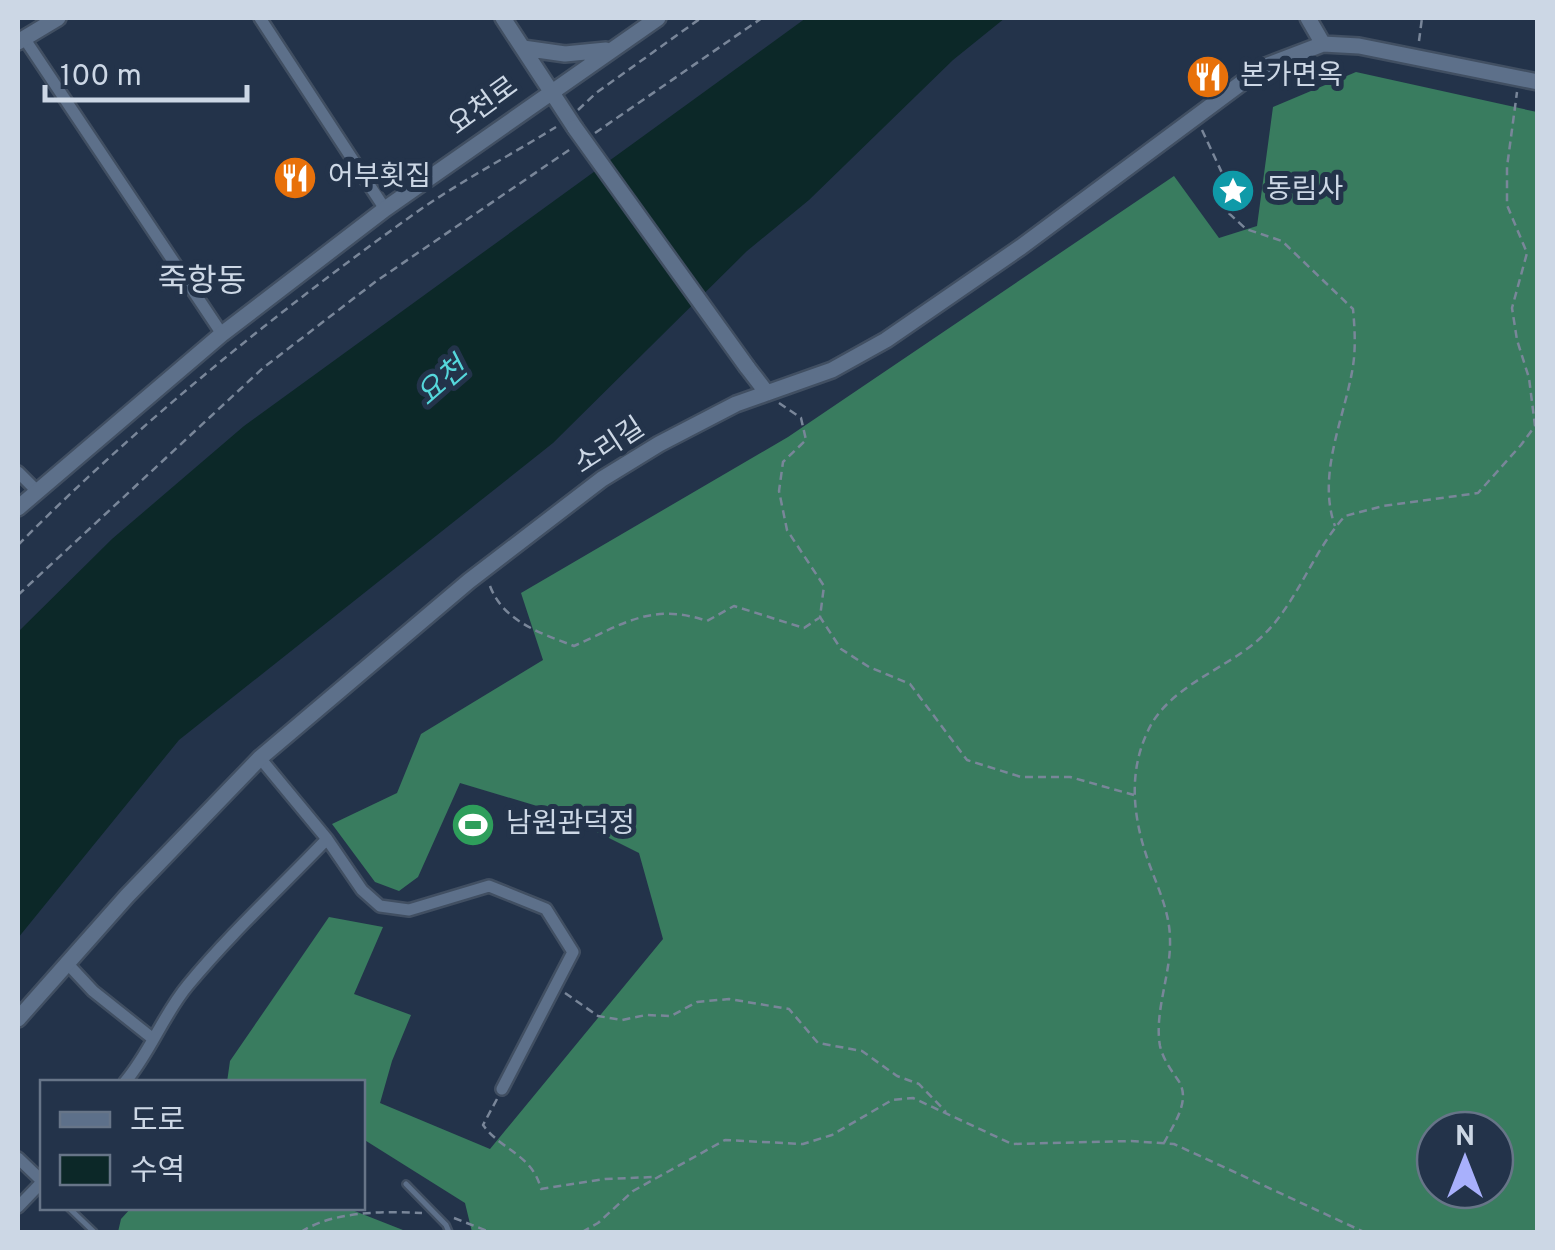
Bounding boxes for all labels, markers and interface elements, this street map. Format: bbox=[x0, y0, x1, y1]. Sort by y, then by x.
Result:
scale bar bbox=[45, 40, 248, 102]
restaurant icon: 본가면옥 bbox=[1185, 54, 1231, 100]
text: 100 m bbox=[60, 59, 142, 96]
place label: 본가면옥 bbox=[1240, 59, 1343, 95]
street label: 요천로 bbox=[442, 70, 526, 144]
restaurant icon: 어부횟집 bbox=[272, 155, 318, 201]
place label: 어부횟집 bbox=[328, 160, 431, 196]
place icon: 동림사 bbox=[1210, 168, 1256, 214]
place label: 동림사 bbox=[1266, 173, 1343, 209]
district label: 죽항동 bbox=[158, 263, 246, 303]
water label: 요천 bbox=[410, 349, 479, 415]
street label: 소리길 bbox=[568, 411, 652, 483]
sports icon: 남원관덕정 bbox=[450, 802, 496, 848]
place label: 남원관덕정 bbox=[506, 807, 635, 843]
legend bbox=[40, 1080, 365, 1210]
text: 도로 bbox=[130, 1104, 185, 1141]
north arrow bbox=[1415, 1110, 1515, 1210]
text: N bbox=[1455, 1120, 1475, 1156]
text: 수역 bbox=[130, 1154, 185, 1191]

